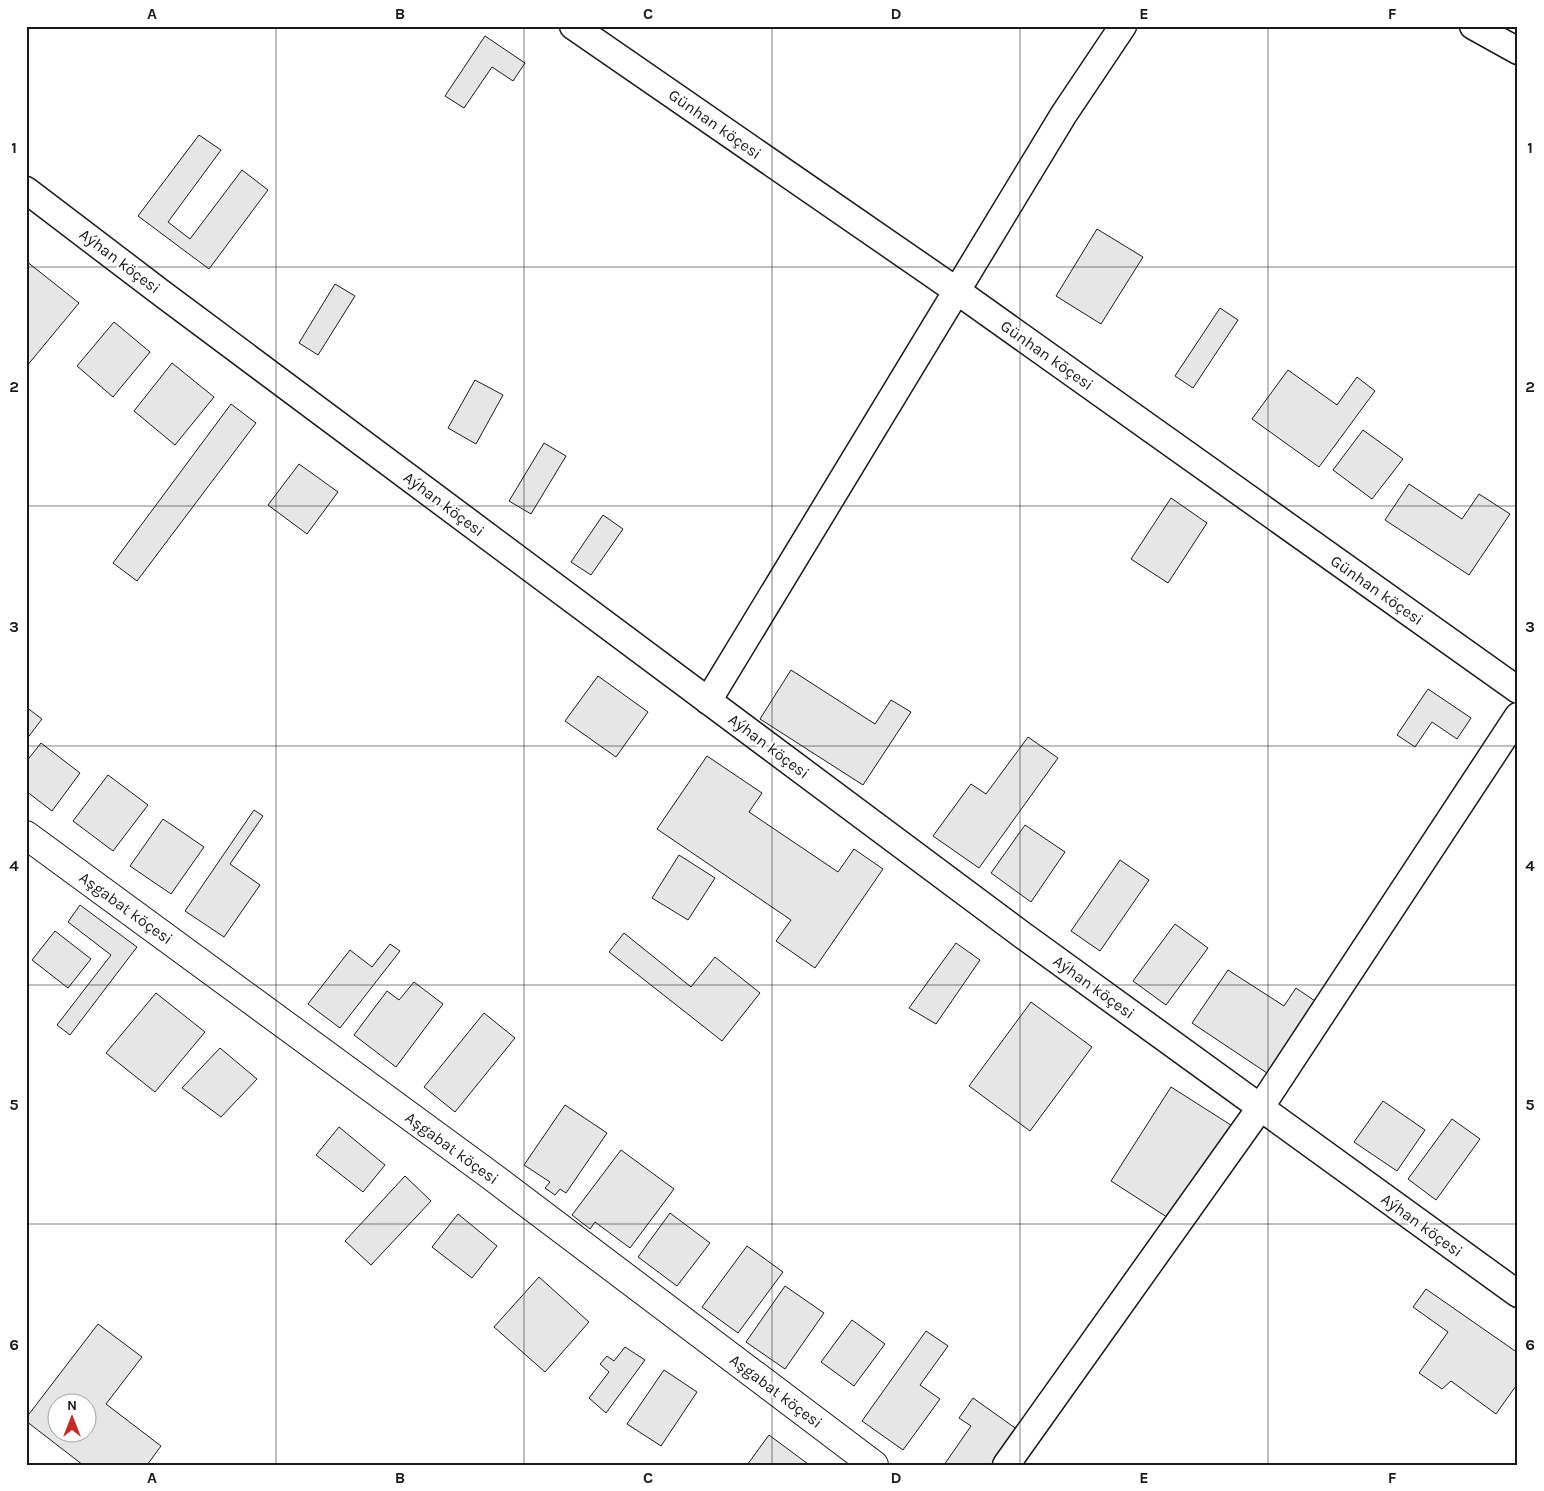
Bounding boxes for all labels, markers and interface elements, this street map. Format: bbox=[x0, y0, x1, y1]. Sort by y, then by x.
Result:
text: A bbox=[147, 4, 157, 23]
text: B bbox=[395, 4, 405, 23]
text: C bbox=[643, 4, 653, 23]
text: D bbox=[891, 4, 902, 23]
text: E bbox=[1139, 4, 1149, 23]
text: F bbox=[1388, 4, 1397, 23]
street label: Günhan köçesi bbox=[665, 85, 765, 163]
text: 1 bbox=[11, 138, 17, 157]
text: 1 bbox=[1527, 138, 1533, 157]
street label: Aýhan köçesi bbox=[76, 225, 164, 297]
street label: Günhan köçesi bbox=[997, 316, 1097, 394]
text: 2 bbox=[9, 377, 19, 396]
text: 2 bbox=[1525, 377, 1535, 396]
street label: Aýhan köçesi bbox=[400, 468, 488, 540]
street label: Günhan köçesi bbox=[1327, 551, 1427, 629]
text: 3 bbox=[9, 617, 19, 636]
text: 3 bbox=[1525, 617, 1535, 636]
street label: Aýhan köçesi bbox=[725, 710, 813, 782]
text: 4 bbox=[9, 856, 19, 875]
text: 4 bbox=[1525, 856, 1535, 875]
street label: Aşgabat köçesi bbox=[76, 868, 176, 948]
street label: Aýhan köçesi bbox=[1050, 951, 1138, 1023]
text: 5 bbox=[9, 1095, 19, 1114]
text: 5 bbox=[1525, 1095, 1535, 1114]
street label: Aşgabat köçesi bbox=[402, 1108, 502, 1188]
street label: Aýhan köçesi bbox=[1378, 1189, 1466, 1261]
text: 6 bbox=[9, 1335, 19, 1354]
text: 6 bbox=[1525, 1335, 1535, 1354]
street label: Aşgabat köçesi bbox=[726, 1350, 826, 1432]
north arrow bbox=[48, 1394, 98, 1444]
text: N bbox=[67, 1397, 77, 1414]
text: A bbox=[147, 1468, 157, 1487]
text: B bbox=[395, 1468, 405, 1487]
text: C bbox=[643, 1468, 653, 1487]
text: D bbox=[891, 1468, 902, 1487]
text: E bbox=[1139, 1468, 1149, 1487]
text: F bbox=[1388, 1468, 1397, 1487]

